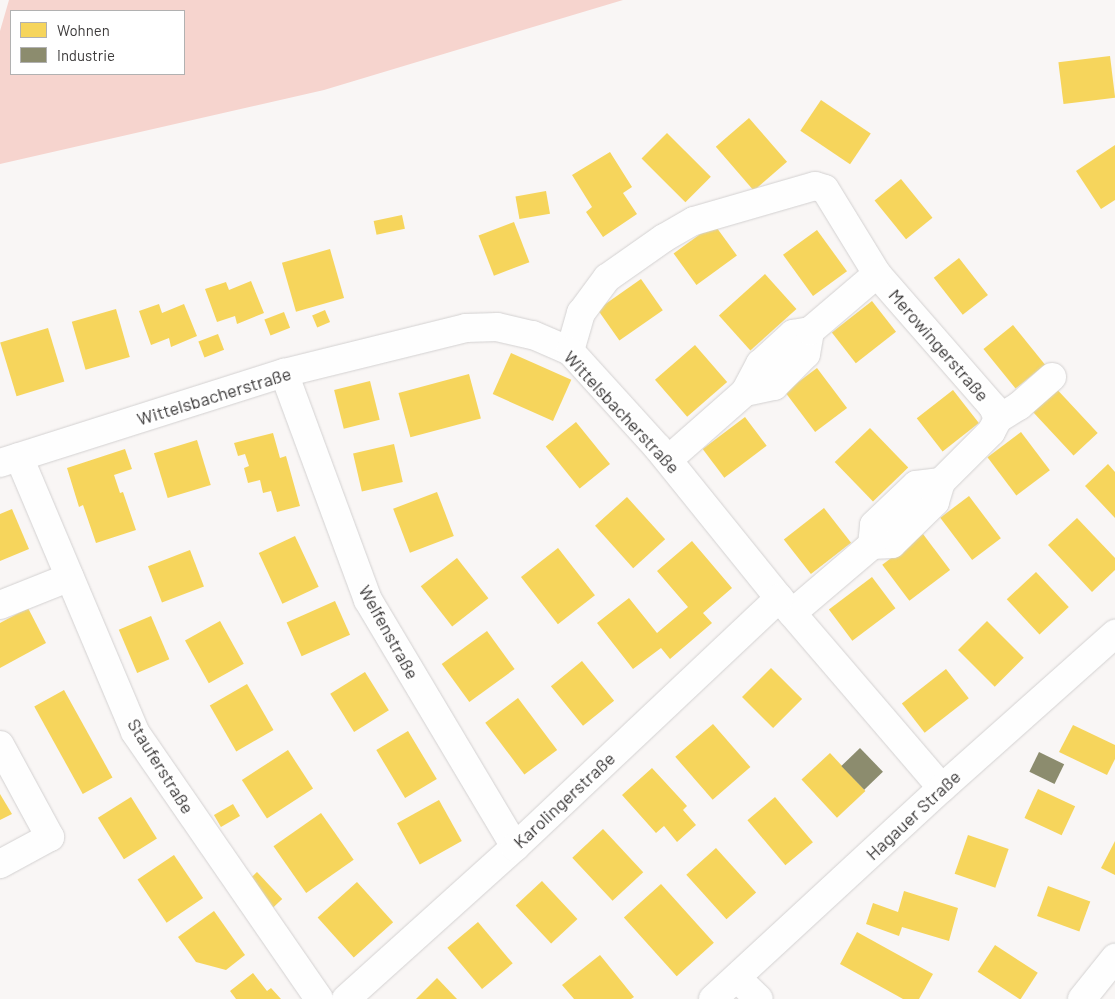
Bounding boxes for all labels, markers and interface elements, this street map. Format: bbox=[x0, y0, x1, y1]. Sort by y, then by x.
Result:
legend bbox=[10, 10, 185, 75]
text: Wohnen bbox=[57, 21, 110, 39]
text: Industrie bbox=[57, 46, 115, 64]
street label: Merowingerstraße bbox=[884, 284, 994, 406]
street label: Wittelsbacherstraße bbox=[559, 346, 685, 478]
street label: Wittelsbacherstraße bbox=[134, 362, 294, 430]
street label: Welfenstraße bbox=[354, 581, 424, 683]
street label: Stauferstraße bbox=[123, 714, 199, 818]
street label: Karolingerstraße bbox=[509, 747, 619, 853]
street label: Hagauer Straße bbox=[861, 766, 965, 864]

